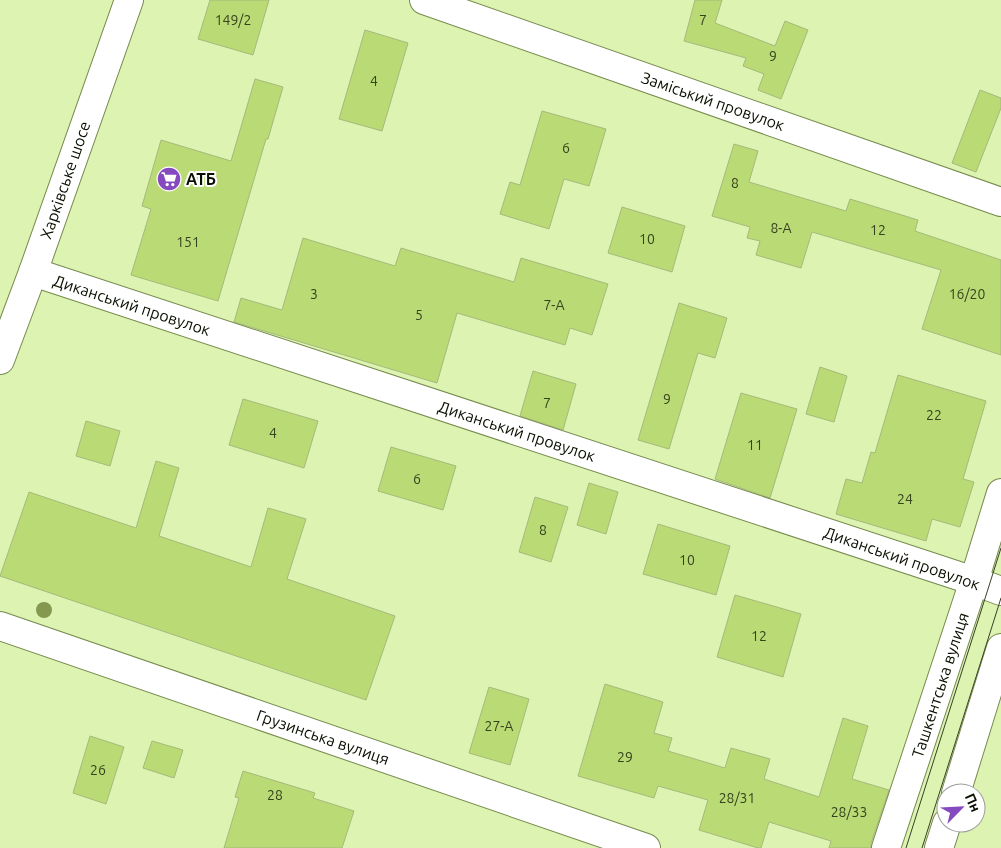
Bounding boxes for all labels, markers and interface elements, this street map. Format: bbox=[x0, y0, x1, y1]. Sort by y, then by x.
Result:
house number: 149/2 bbox=[215, 12, 251, 28]
house number: 7 bbox=[699, 12, 707, 28]
house number: 9 bbox=[769, 48, 777, 64]
street label: Заміський провулок bbox=[639, 68, 787, 134]
house number: 4 bbox=[370, 73, 378, 89]
street label: Харківське шосе bbox=[36, 119, 94, 241]
house number: 6 bbox=[562, 140, 570, 156]
supermarket icon: АТБ bbox=[156, 166, 182, 192]
place label: АТБ bbox=[186, 170, 216, 188]
house number: 8 bbox=[731, 175, 739, 191]
house number: 8-А bbox=[770, 220, 792, 236]
house number: 12 bbox=[870, 222, 886, 238]
house number: 10 bbox=[639, 231, 655, 247]
house number: 151 bbox=[176, 234, 200, 250]
street label: Диканський провулок bbox=[51, 271, 213, 339]
house number: 3 bbox=[310, 286, 318, 302]
house number: 16/20 bbox=[949, 286, 985, 302]
house number: 7-А bbox=[543, 297, 565, 313]
house number: 5 bbox=[415, 307, 423, 323]
house number: 9 bbox=[663, 391, 671, 407]
house number: 7 bbox=[543, 395, 551, 411]
street label: Диканський провулок bbox=[436, 397, 598, 465]
house number: 22 bbox=[926, 407, 942, 423]
house number: 4 bbox=[269, 425, 277, 441]
house number: 11 bbox=[747, 437, 763, 453]
house number: 6 bbox=[413, 471, 421, 487]
house number: 24 bbox=[897, 491, 913, 507]
house number: 8 bbox=[539, 522, 547, 538]
street label: Диканський провулок bbox=[821, 523, 983, 593]
house number: 10 bbox=[679, 552, 695, 568]
street label: Ташкентська вулиця bbox=[908, 610, 972, 760]
house number: 12 bbox=[751, 628, 767, 644]
street label: Грузинська вулиця bbox=[254, 706, 392, 768]
house number: 27-А bbox=[485, 718, 513, 734]
house number: 29 bbox=[617, 749, 633, 765]
house number: 26 bbox=[90, 762, 106, 778]
north arrow bbox=[936, 783, 986, 833]
house number: 28 bbox=[267, 787, 283, 803]
house number: 28/31 bbox=[719, 790, 755, 806]
text: Пн bbox=[962, 791, 984, 814]
house number: 28/33 bbox=[831, 804, 867, 820]

